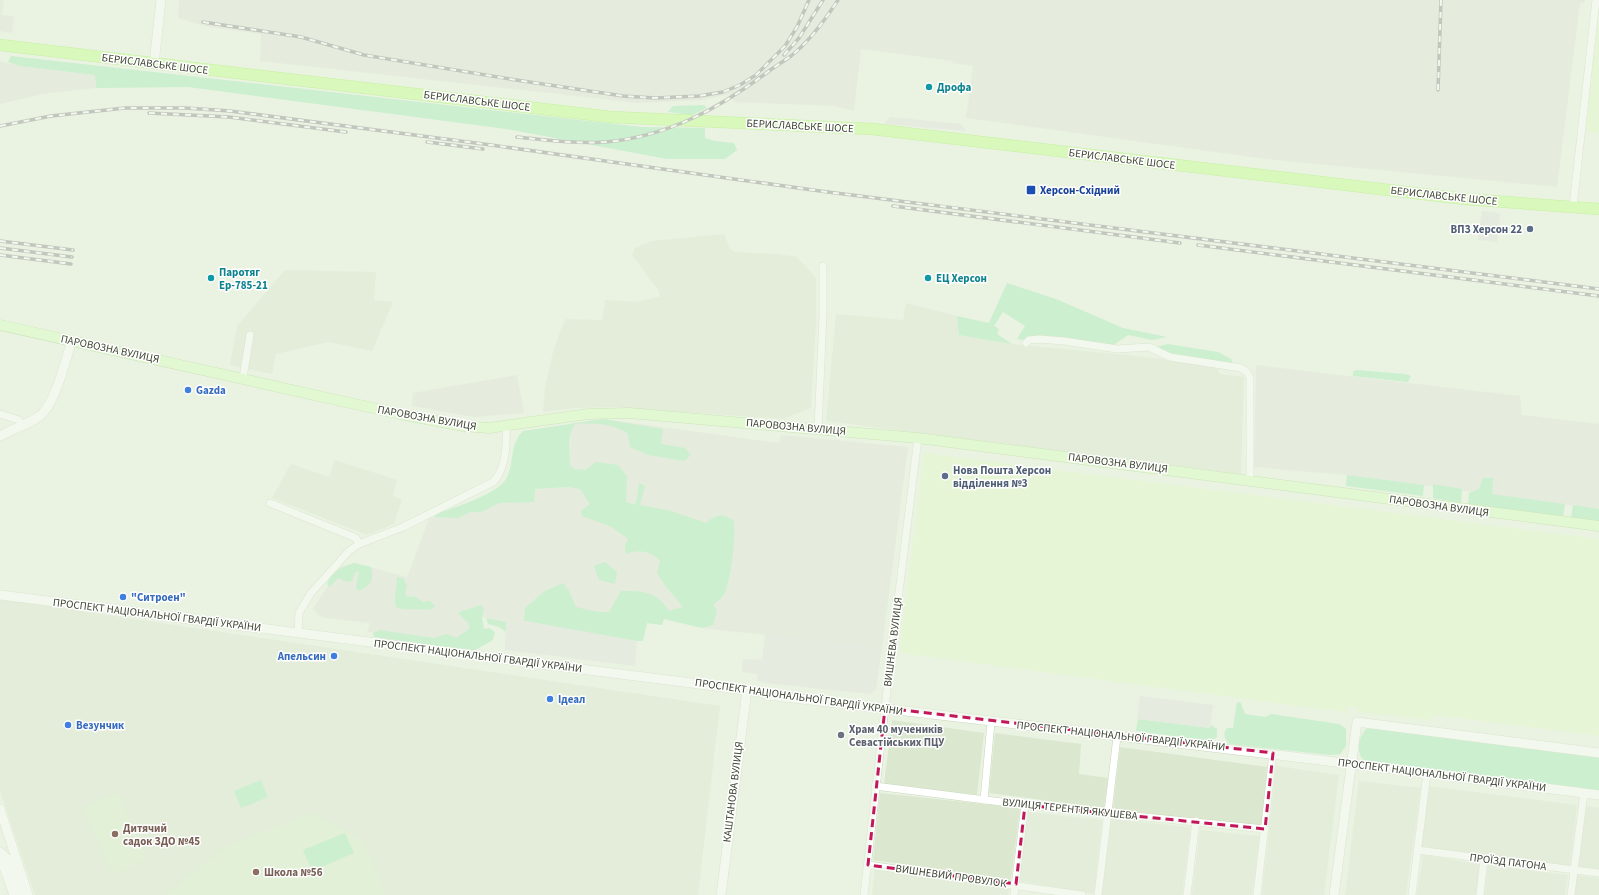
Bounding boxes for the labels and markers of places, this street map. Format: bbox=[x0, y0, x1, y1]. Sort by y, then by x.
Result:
place label: Дрофа bbox=[937, 80, 971, 95]
marker: Дрофа bbox=[924, 82, 934, 92]
place label: Херсон-Східний bbox=[1040, 183, 1120, 198]
marker: Херсон-Східний bbox=[1025, 184, 1037, 196]
place label: ВПЗ Херсон 22 bbox=[1451, 222, 1522, 237]
marker: ВПЗ Херсон 22 bbox=[1525, 224, 1535, 234]
place label: Паротяг Ер-785-21 bbox=[219, 265, 268, 293]
place label: ЕЦ Херсон bbox=[936, 271, 987, 286]
marker: Паротяг Ер-785-21 bbox=[206, 273, 216, 283]
marker: ЕЦ Херсон bbox=[923, 273, 933, 283]
place label: Gazda bbox=[196, 383, 226, 398]
marker: Gazda bbox=[183, 385, 193, 395]
place label: Нова Пошта Херсон відділення №3 bbox=[953, 463, 1051, 491]
marker: Нова Пошта Херсон відділення №3 bbox=[940, 471, 950, 481]
place label: "Ситроен" bbox=[131, 590, 186, 605]
marker: "Ситроен" bbox=[118, 592, 128, 602]
place label: Апельсин bbox=[277, 649, 326, 664]
marker: Апельсин bbox=[329, 651, 339, 661]
place label: Ідеал bbox=[558, 692, 585, 707]
marker: Ідеал bbox=[545, 694, 555, 704]
place label: Везунчик bbox=[76, 718, 124, 733]
marker: Везунчик bbox=[63, 720, 73, 730]
place label: Храм 40 мучеників Севастійських ПЦУ bbox=[849, 722, 945, 750]
marker: Храм 40 мучеників Севастійських ПЦУ bbox=[836, 730, 846, 740]
place label: Дитячий садок ЗДО №45 bbox=[123, 821, 200, 849]
marker: Дитячий садок ЗДО №45 bbox=[110, 829, 120, 839]
place label: Школа №56 bbox=[264, 865, 323, 880]
marker: Школа №56 bbox=[251, 867, 261, 877]

